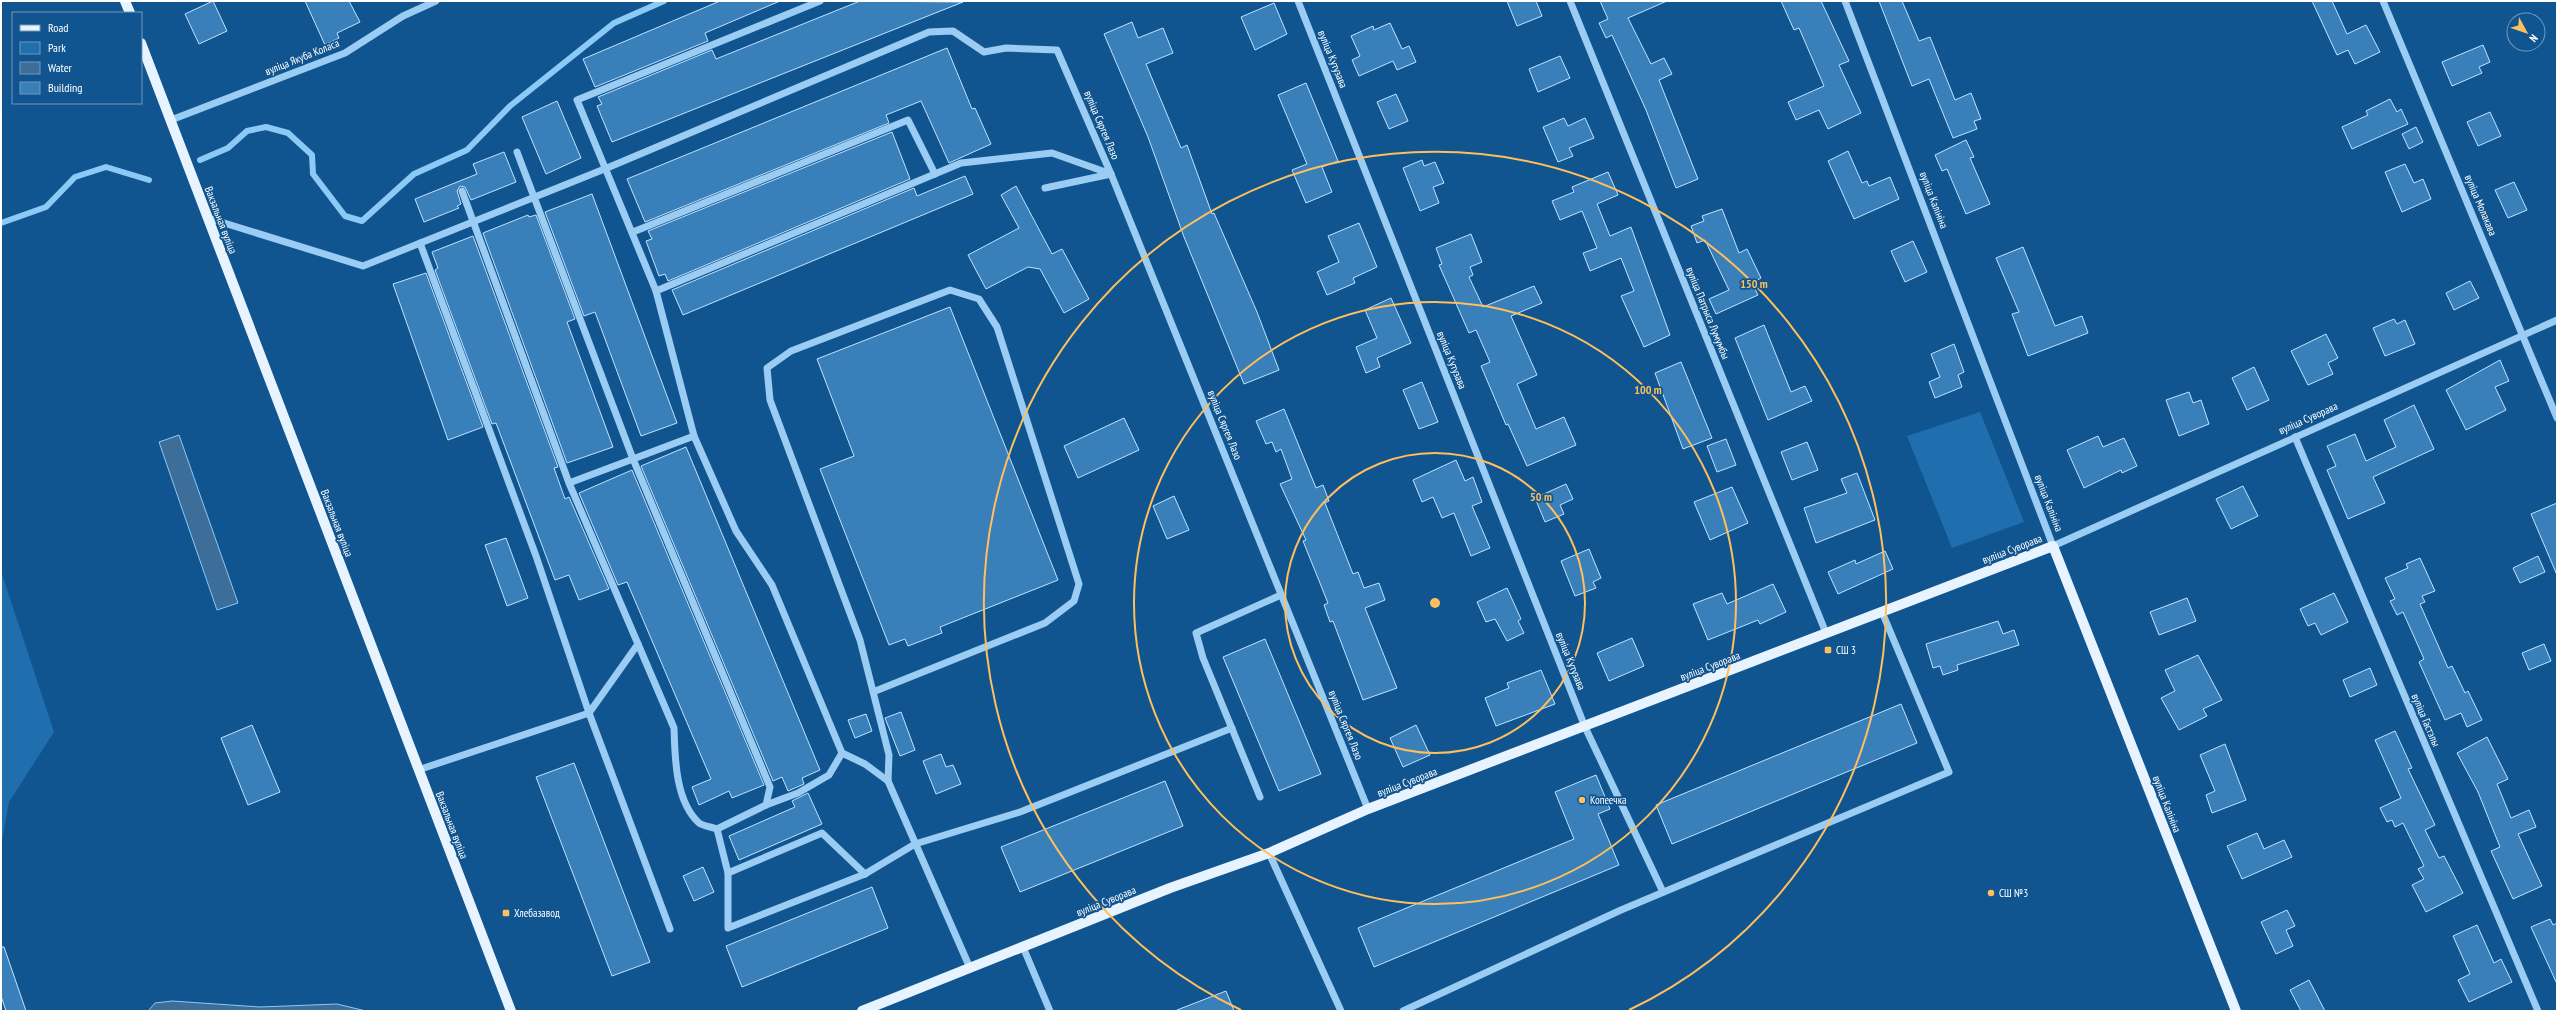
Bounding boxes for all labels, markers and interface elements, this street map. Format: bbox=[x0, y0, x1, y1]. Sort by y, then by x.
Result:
legend bbox=[12, 12, 142, 104]
north arrow bbox=[2506, 12, 2546, 52]
text: Road bbox=[48, 20, 68, 35]
street label: вуліца Кутузава bbox=[1315, 28, 1351, 90]
text: N bbox=[2526, 32, 2541, 45]
street label: вуліца Якуба Коласа bbox=[263, 36, 341, 78]
text: Park bbox=[48, 40, 66, 55]
text: Water bbox=[48, 60, 73, 75]
text: Building bbox=[48, 80, 83, 95]
street label: вуліца Сяргея Лазо bbox=[1081, 88, 1123, 162]
street label: вуліца Калініна bbox=[1917, 170, 1951, 230]
street label: вуліца Молакава bbox=[2462, 172, 2500, 238]
street label: Вакзальная вуліца bbox=[202, 184, 240, 256]
street label: вуліца Патрыса Лумумбы bbox=[1683, 265, 1733, 361]
text: 150 m bbox=[1740, 276, 1768, 291]
street label: вуліца Кутузава bbox=[1434, 329, 1470, 391]
text: 100 m bbox=[1634, 382, 1662, 397]
street label: вуліца Сяргея Лазо bbox=[1205, 388, 1245, 462]
street label: вуліца Суворава bbox=[2276, 399, 2340, 437]
street label: вуліца Калініна bbox=[2032, 473, 2066, 533]
street label: Вакзальная вуліца bbox=[318, 487, 356, 559]
text: 50 m bbox=[1530, 489, 1552, 504]
street label: вуліца Суворава bbox=[1980, 531, 2044, 567]
centre of rings bbox=[1428, 596, 1442, 610]
street label: вуліца Кутузава bbox=[1553, 630, 1589, 692]
place label: СШ 3 bbox=[1836, 643, 1856, 657]
marker: СШ 3 bbox=[1823, 645, 1833, 655]
street label: вуліца Суворава bbox=[1678, 648, 1742, 684]
street label: вуліца Сяргея Лазо bbox=[1326, 688, 1366, 762]
street label: вуліца Гастэлы bbox=[2409, 691, 2443, 749]
street label: вуліца Суворава bbox=[1375, 764, 1439, 800]
street label: вуліца Калініна bbox=[2150, 774, 2184, 834]
street label: Вакзальная вуліца bbox=[433, 789, 471, 861]
place label: Копеечка bbox=[1590, 793, 1626, 807]
marker: Копеечка bbox=[1577, 795, 1587, 805]
street label: вуліца Суворава bbox=[1074, 883, 1138, 919]
place label: СШ №3 bbox=[1999, 886, 2028, 900]
marker: СШ №3 bbox=[1986, 888, 1996, 898]
place label: Хлебазавод bbox=[514, 906, 560, 920]
marker: Хлебазавод bbox=[501, 908, 511, 918]

